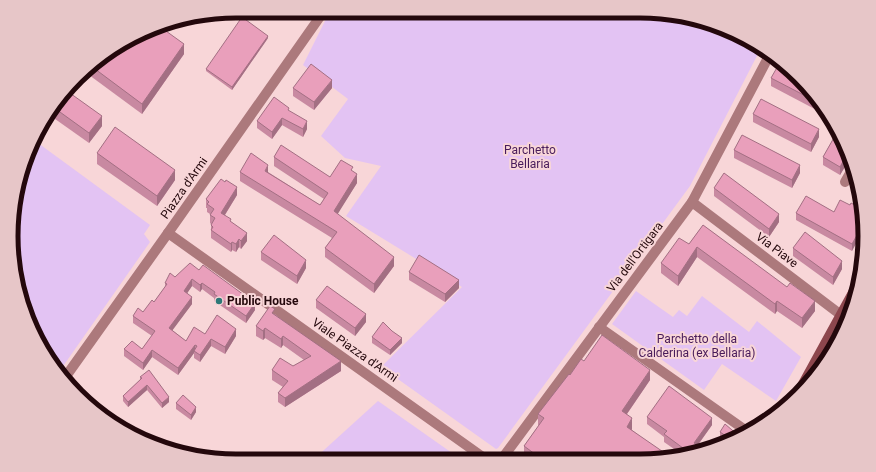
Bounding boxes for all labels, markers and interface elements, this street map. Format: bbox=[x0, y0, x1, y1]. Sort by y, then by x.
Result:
park label: Parchetto Bellaria bbox=[504, 143, 556, 171]
street label: Piazza d'Armi bbox=[158, 154, 210, 221]
street label: Via dell'Ortigara bbox=[604, 219, 666, 295]
street label: Via Piave bbox=[753, 230, 801, 270]
place label: Public House bbox=[227, 294, 299, 308]
marker: Public House bbox=[214, 296, 224, 306]
street label: Viale Piazza d'Armi bbox=[310, 315, 401, 385]
park label: Parchetto della Calderina (ex Bellaria) bbox=[639, 332, 755, 360]

